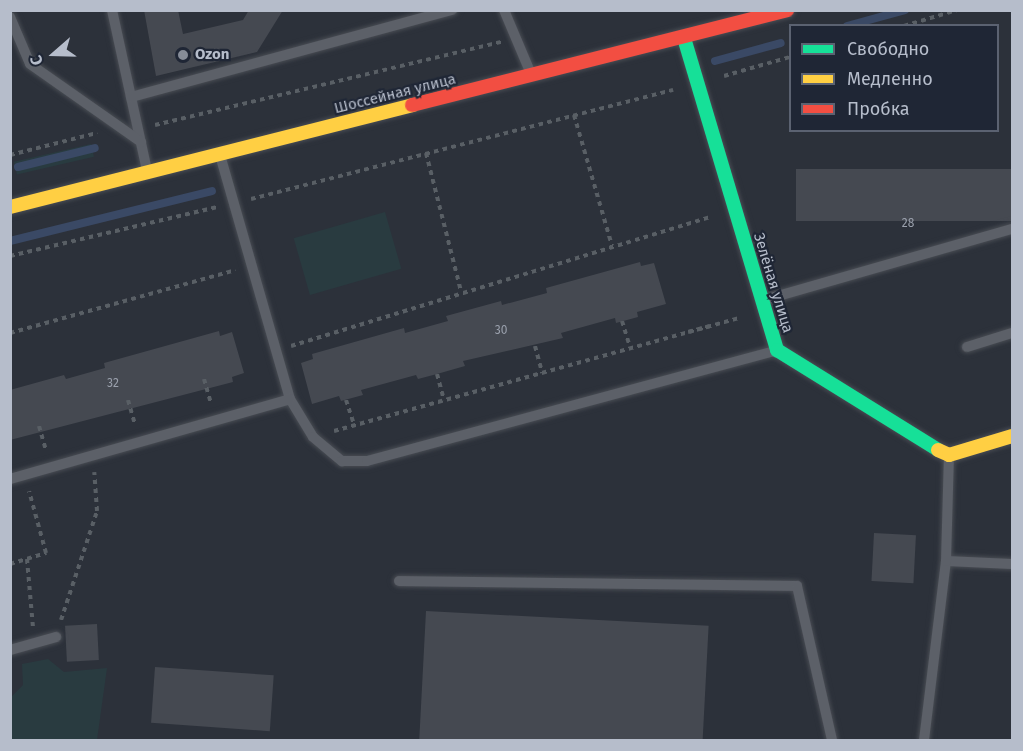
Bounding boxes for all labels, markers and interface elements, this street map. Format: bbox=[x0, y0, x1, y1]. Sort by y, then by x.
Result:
north arrow bbox=[24, 24, 84, 84]
legend bbox=[789, 24, 999, 132]
text: Свободно bbox=[847, 38, 929, 60]
place label: Ozon bbox=[195, 46, 229, 64]
marker: Ozon bbox=[176, 48, 190, 62]
text: С bbox=[26, 53, 47, 68]
text: Медленно bbox=[847, 68, 933, 90]
street label: Шоссейная улица bbox=[332, 70, 458, 118]
text: Пробка bbox=[847, 98, 910, 120]
house number: 28 bbox=[902, 217, 914, 231]
street label: Зелёная улица bbox=[749, 231, 797, 335]
house number: 30 bbox=[495, 324, 507, 338]
house number: 32 bbox=[107, 377, 119, 391]

